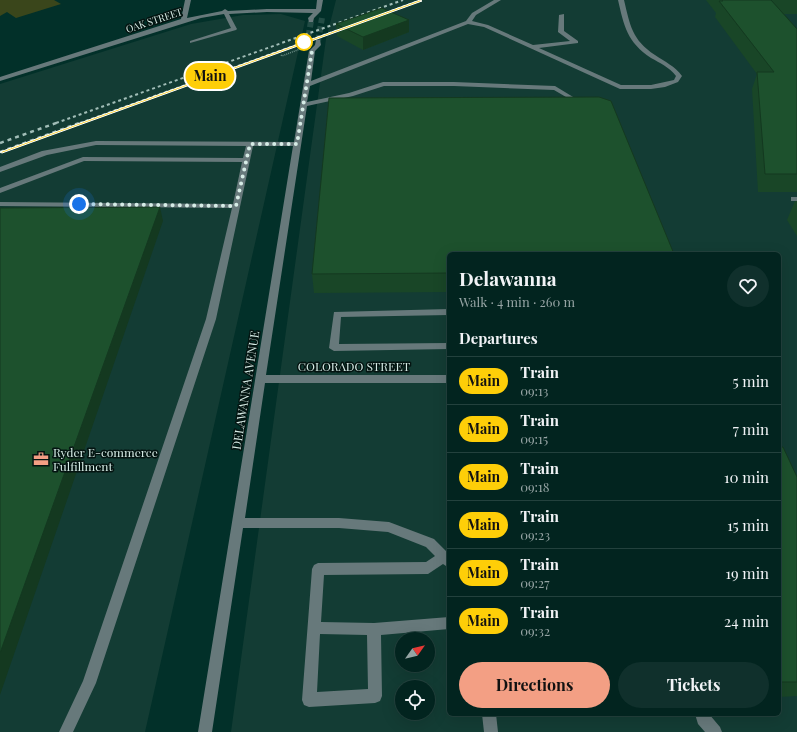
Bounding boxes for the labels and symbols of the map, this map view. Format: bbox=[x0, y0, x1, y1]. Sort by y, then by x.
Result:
street label: OAK STREET bbox=[124, 4, 184, 36]
unlabelled marker bbox=[295, 33, 313, 51]
line badge: Main bbox=[182, 63, 238, 89]
your location bbox=[69, 194, 89, 214]
street label: DELAWANNA AVENUE bbox=[228, 329, 262, 451]
street label: COLORADO STREET bbox=[298, 358, 411, 374]
place label: Ryder E-commerce Fulfillment bbox=[53, 444, 158, 474]
office icon: Ryder E-commerce Fulfillment bbox=[32, 450, 50, 468]
north arrow bbox=[395, 632, 435, 672]

